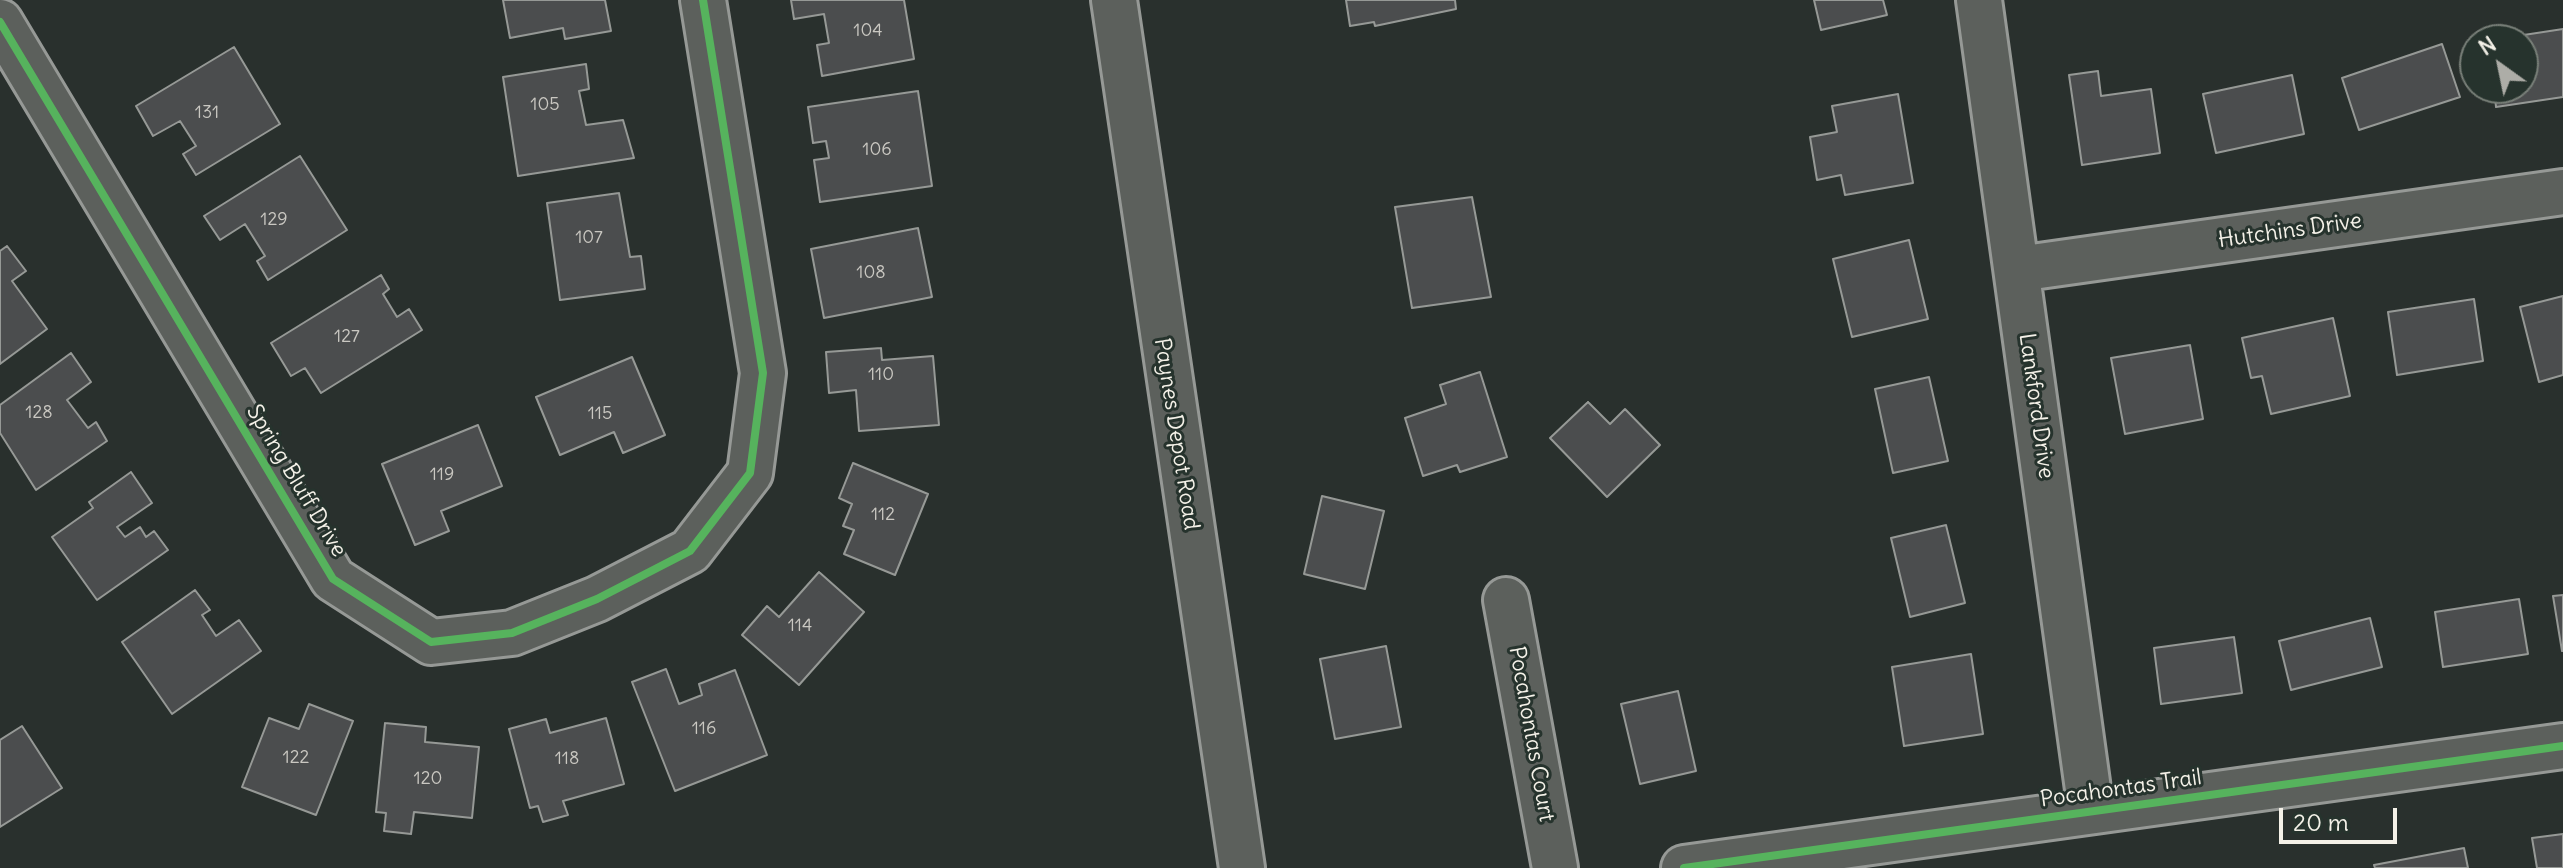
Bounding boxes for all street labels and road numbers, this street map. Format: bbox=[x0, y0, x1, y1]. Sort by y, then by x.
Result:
street label: Hutchins Drive bbox=[2216, 208, 2364, 254]
street label: Lankford Drive bbox=[2013, 332, 2059, 480]
street label: Paynes Depot Road bbox=[1148, 336, 1204, 532]
street label: Spring Bluff Drive bbox=[240, 400, 352, 562]
street label: Pocahontas Court bbox=[1503, 644, 1559, 824]
street label: Pocahontas Trail bbox=[2039, 765, 2203, 813]

